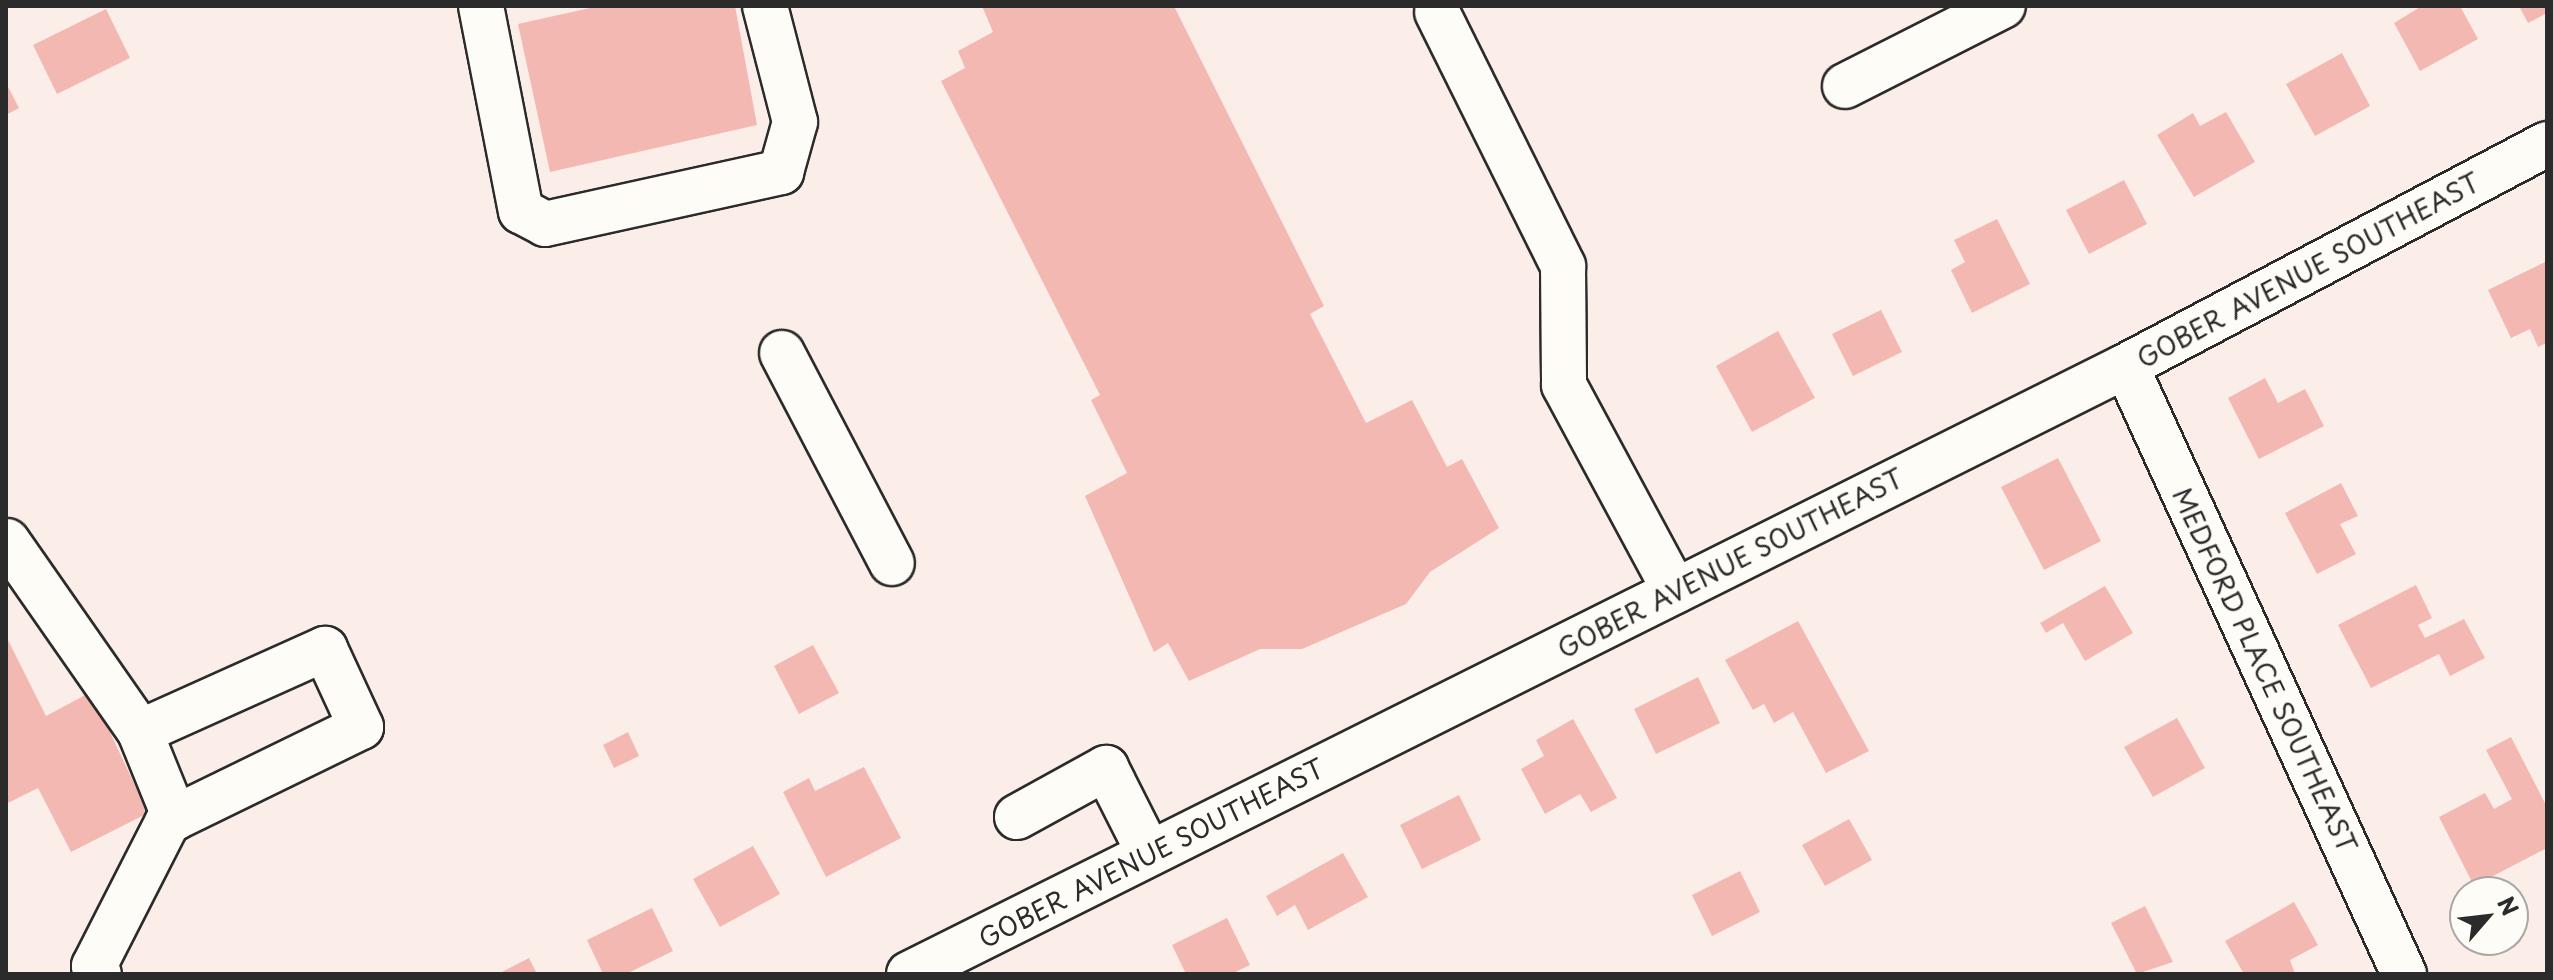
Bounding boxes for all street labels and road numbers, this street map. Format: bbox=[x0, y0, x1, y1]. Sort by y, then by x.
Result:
street label: GOBER AVENUE SOUTHEAST bbox=[2132, 166, 2484, 374]
street label: GOBER AVENUE SOUTHEAST bbox=[1552, 462, 1908, 664]
street label: MEDFORD PLACE SOUTHEAST bbox=[2166, 482, 2364, 858]
street label: GOBER AVENUE SOUTHEAST bbox=[973, 752, 1329, 954]

